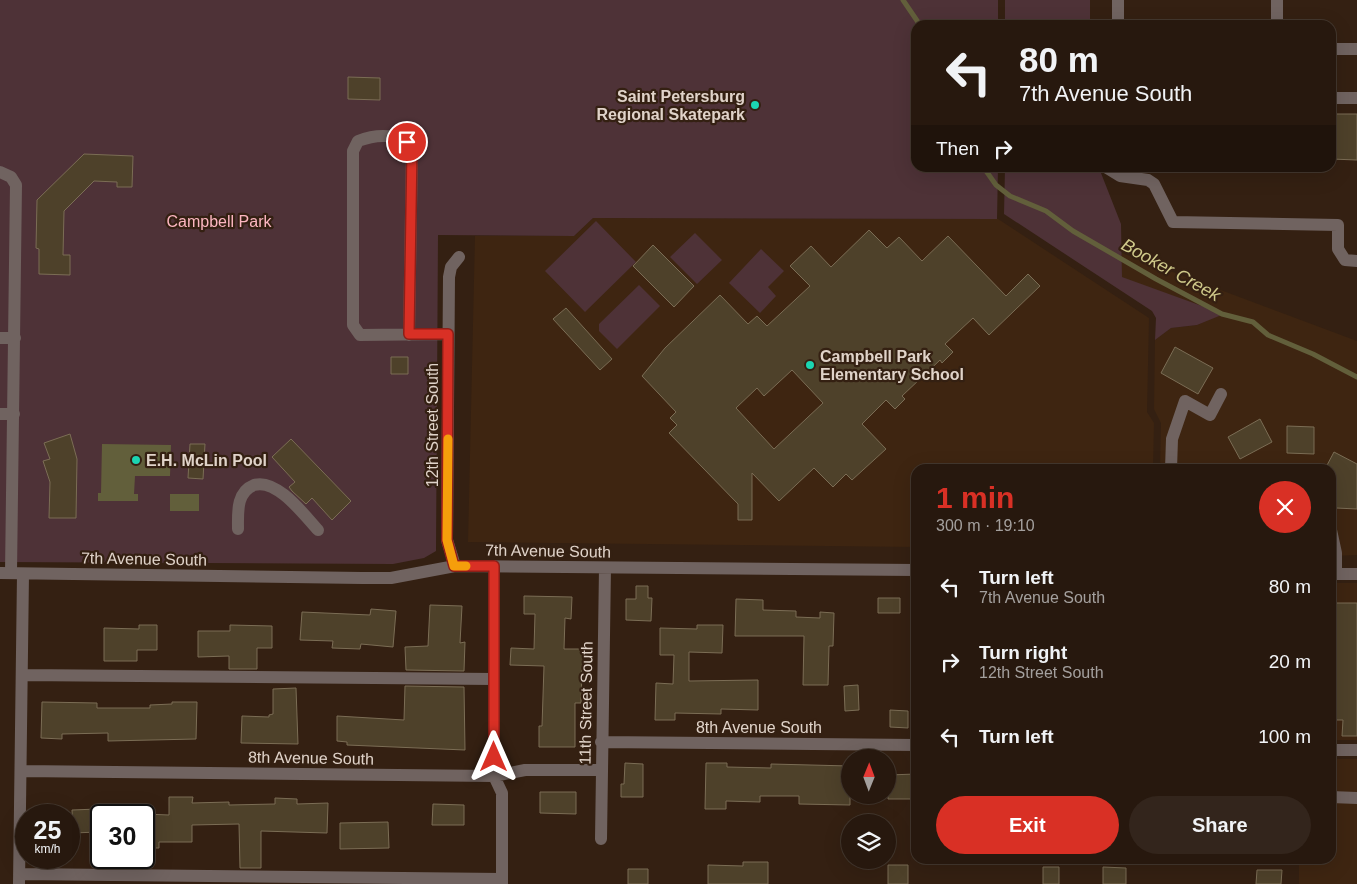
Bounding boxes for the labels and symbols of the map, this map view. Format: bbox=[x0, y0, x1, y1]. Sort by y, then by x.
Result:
place label: Saint Petersburg Regional Skatepark bbox=[597, 88, 745, 123]
marker: Saint Petersburg Regional Skatepark bbox=[749, 99, 761, 111]
pin bbox=[386, 121, 428, 163]
park label: Campbell Park bbox=[167, 213, 272, 230]
water label: Booker Creek bbox=[1118, 235, 1225, 306]
place label: Campbell Park Elementary School bbox=[820, 348, 964, 383]
marker: Campbell Park Elementary School bbox=[804, 359, 816, 371]
street label: 12th Street South bbox=[424, 363, 441, 487]
place label: E.H. McLin Pool bbox=[146, 452, 267, 469]
marker: E.H. McLin Pool bbox=[130, 454, 142, 466]
street label: 7th Avenue South bbox=[485, 541, 611, 561]
street label: 7th Avenue South bbox=[81, 549, 207, 569]
street label: 11th Street South bbox=[576, 641, 596, 765]
street label: 8th Avenue South bbox=[696, 719, 822, 736]
position arrow bbox=[467, 730, 519, 782]
street label: 8th Avenue South bbox=[248, 748, 374, 768]
north arrow bbox=[841, 749, 896, 804]
speed limit sign: 30 bbox=[90, 804, 155, 869]

